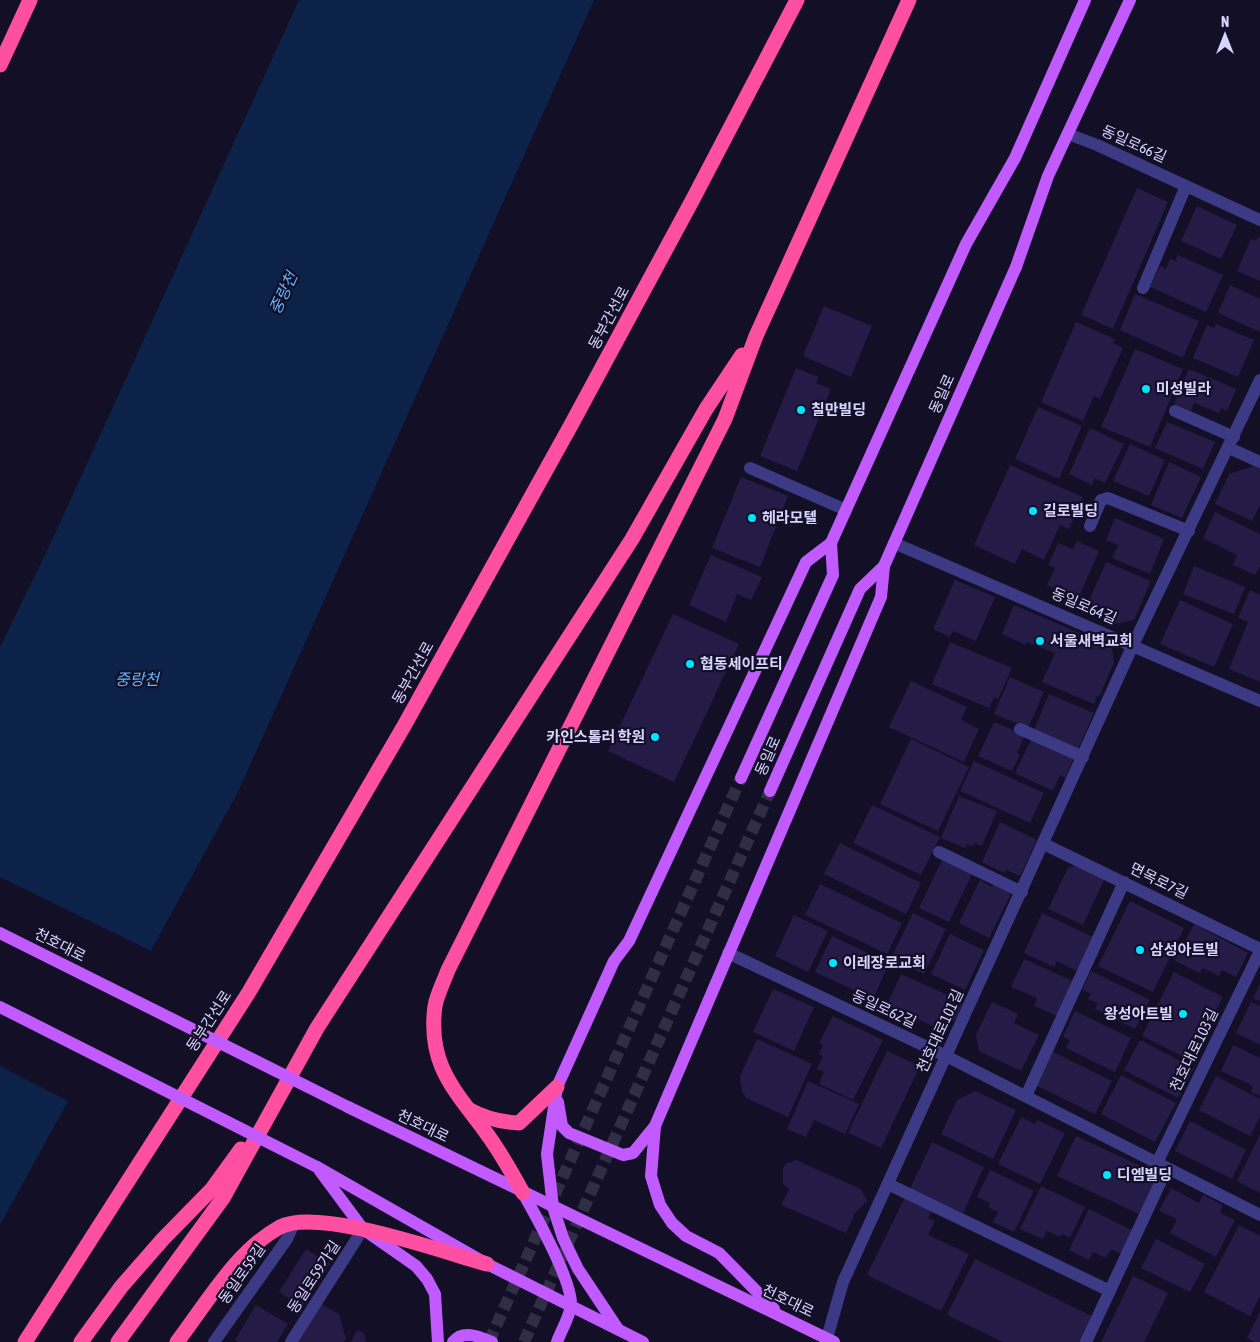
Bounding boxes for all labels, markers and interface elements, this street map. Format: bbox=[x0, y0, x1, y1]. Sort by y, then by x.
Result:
north arrow bbox=[1200, 10, 1250, 60]
text: N bbox=[1221, 14, 1229, 30]
street label: 동일로66길 bbox=[1099, 122, 1169, 165]
water label: 중랑천 bbox=[266, 267, 301, 317]
street label: 동부간선로 bbox=[585, 283, 632, 352]
street label: 동일로 bbox=[925, 371, 958, 416]
place label: 미성빌라 bbox=[1156, 380, 1211, 397]
marker: 미성빌라 bbox=[1140, 383, 1152, 395]
place label: 칠만빌딩 bbox=[811, 401, 866, 418]
marker: 칠만빌딩 bbox=[795, 404, 807, 416]
place label: 길로빌딩 bbox=[1043, 502, 1098, 519]
marker: 길로빌딩 bbox=[1027, 505, 1039, 517]
place label: 헤라모텔 bbox=[762, 509, 817, 526]
marker: 헤라모텔 bbox=[746, 512, 758, 524]
street label: 동일로64길 bbox=[1049, 584, 1119, 627]
place label: 서울새벽교회 bbox=[1050, 632, 1133, 649]
marker: 서울새벽교회 bbox=[1034, 635, 1046, 647]
street label: 동부간선로 bbox=[388, 638, 437, 707]
place label: 협동세이프티 bbox=[700, 655, 783, 672]
marker: 협동세이프티 bbox=[684, 658, 696, 670]
water label: 중랑천 bbox=[115, 670, 161, 688]
place label: 카인스톨러 학원 bbox=[546, 728, 645, 745]
marker: 카인스톨러 학원 bbox=[649, 731, 661, 743]
street label: 동일로 bbox=[751, 733, 784, 778]
street label: 면목로7길 bbox=[1128, 859, 1191, 902]
street label: 천호대로 bbox=[32, 924, 89, 965]
place label: 삼성아트빌 bbox=[1150, 941, 1219, 958]
marker: 삼성아트빌 bbox=[1134, 944, 1146, 956]
place label: 이레장로교회 bbox=[843, 954, 926, 971]
marker: 이레장로교회 bbox=[827, 957, 839, 969]
street label: 동일로62길 bbox=[849, 986, 919, 1031]
street label: 천호대로101길 bbox=[913, 986, 966, 1075]
street label: 동부간선로 bbox=[183, 987, 235, 1054]
place label: 왕성아트빌 bbox=[1104, 1005, 1173, 1022]
street label: 천호대로103길 bbox=[1166, 1006, 1221, 1094]
marker: 왕성아트빌 bbox=[1177, 1008, 1189, 1020]
street label: 천호대로 bbox=[395, 1106, 452, 1145]
place label: 디엠빌딩 bbox=[1117, 1166, 1172, 1183]
marker: 디엠빌딩 bbox=[1101, 1169, 1113, 1181]
street label: 동일로59가길 bbox=[284, 1237, 343, 1316]
street label: 동일로59길 bbox=[215, 1240, 268, 1307]
street label: 천호대로 bbox=[760, 1281, 817, 1320]

